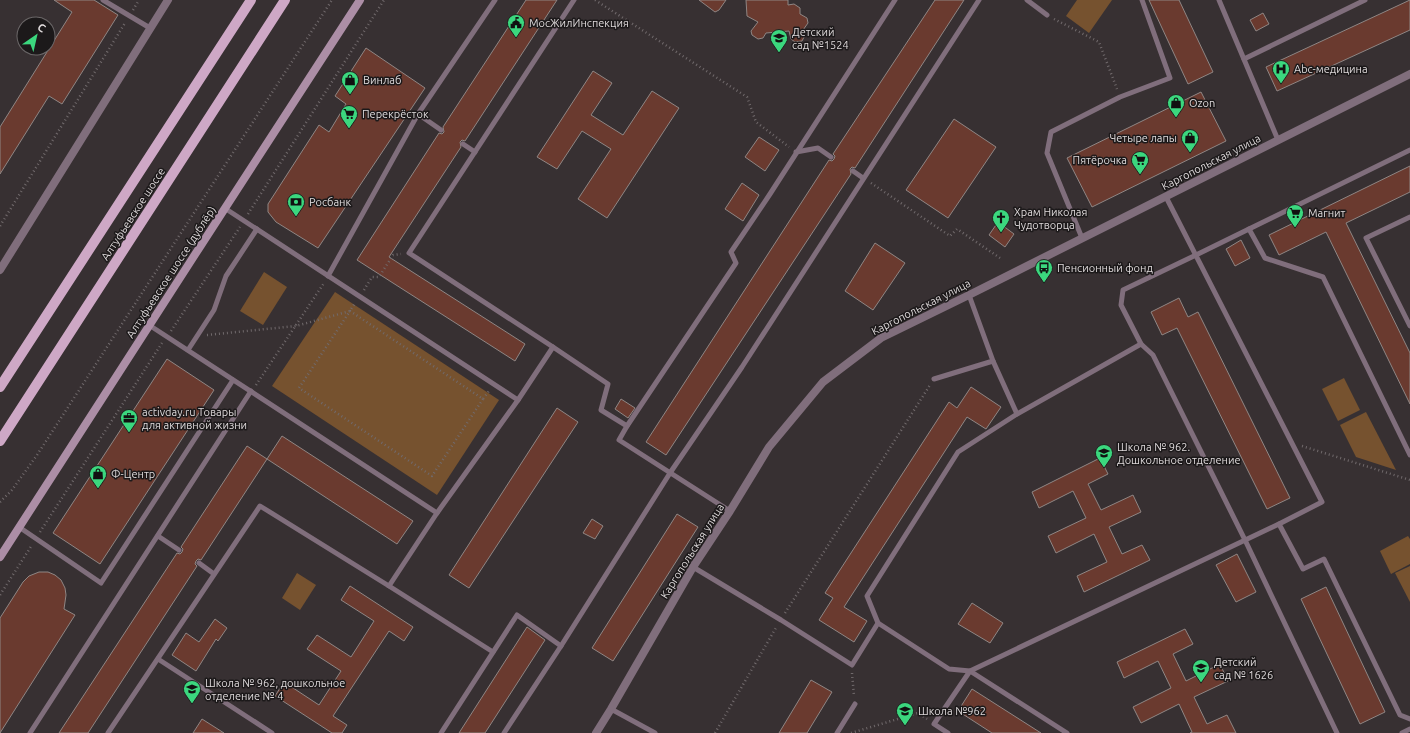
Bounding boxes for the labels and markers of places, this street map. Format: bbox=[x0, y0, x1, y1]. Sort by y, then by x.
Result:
public building icon: МосЖилИнспекция bbox=[506, 13, 526, 38]
place label: МосЖилИнспекция bbox=[529, 17, 629, 29]
place label: Детский сад №1524 bbox=[792, 26, 849, 51]
school or university icon: Детский сад №1524 bbox=[769, 28, 789, 53]
hospital icon: Abc-медицина bbox=[1271, 59, 1291, 84]
place label: Abc-медицина bbox=[1294, 63, 1368, 75]
shop icon: Винлаб bbox=[340, 70, 360, 95]
place label: Винлаб bbox=[363, 74, 401, 86]
shop icon: Ozon bbox=[1166, 93, 1186, 118]
place label: Ozon bbox=[1189, 97, 1215, 109]
supermarket icon: Перекрёсток bbox=[339, 104, 359, 129]
place label: Перекрёсток bbox=[362, 108, 429, 120]
shop icon: Четыре лапы bbox=[1180, 128, 1200, 153]
place label: Четыре лапы bbox=[1109, 132, 1177, 144]
supermarket icon: Пятёрочка bbox=[1130, 150, 1150, 175]
place label: Пятёрочка bbox=[1073, 154, 1127, 166]
bank icon: Росбанк bbox=[286, 192, 306, 217]
place label: Росбанк bbox=[309, 196, 352, 208]
supermarket icon: Магнит bbox=[1285, 203, 1305, 228]
place label: Храм Николая Чудотворца bbox=[1014, 206, 1087, 231]
place label: Магнит bbox=[1308, 207, 1346, 219]
church icon: Храм Николая Чудотворца bbox=[991, 208, 1011, 233]
bus stop icon: Пенсионный фонд bbox=[1034, 258, 1054, 283]
place label: Пенсионный фонд bbox=[1057, 262, 1153, 274]
place label: activday.ru Товары для активной жизни bbox=[142, 406, 247, 431]
office icon: activday.ru Товары для активной жизни bbox=[119, 408, 139, 433]
place label: Школа № 962. Дошкольное отделение bbox=[1117, 441, 1241, 466]
school or university icon: Школа № 962. Дошкольное отделение bbox=[1094, 443, 1114, 468]
shop icon: Ф-Центр bbox=[88, 464, 108, 489]
place label: Ф-Центр bbox=[111, 468, 155, 480]
place label: Детский сад № 1626 bbox=[1214, 656, 1273, 681]
school or university icon: Детский сад № 1626 bbox=[1191, 658, 1211, 683]
place label: Школа № 962, дошкольное отделение № 4 bbox=[205, 677, 345, 702]
school or university icon: Школа № 962, дошкольное отделение № 4 bbox=[182, 679, 202, 704]
school or university icon: Школа №962 bbox=[895, 701, 915, 726]
place label: Школа №962 bbox=[918, 705, 986, 717]

